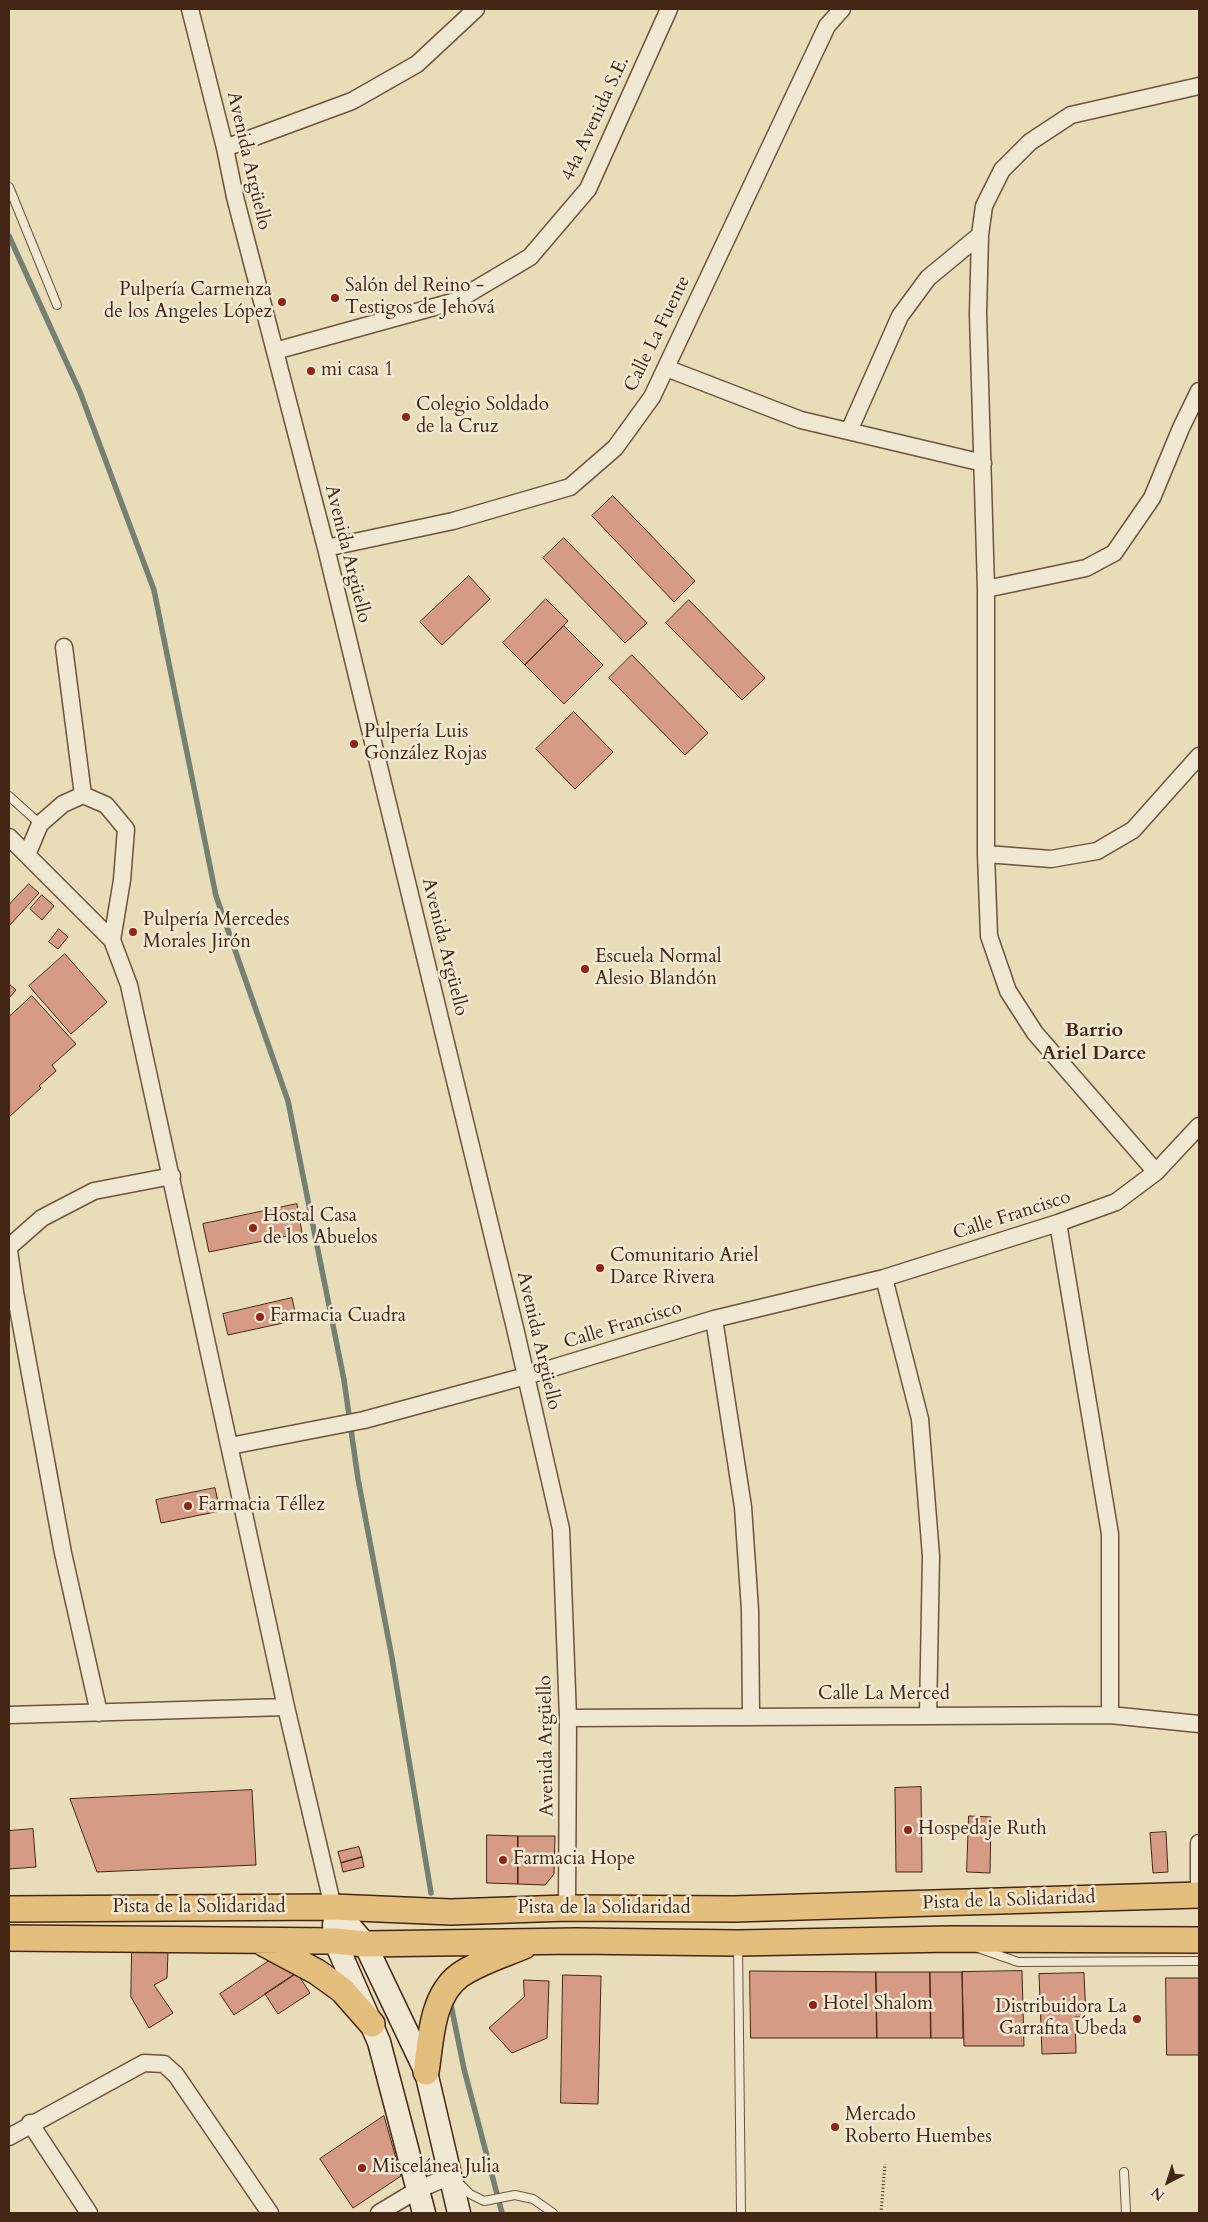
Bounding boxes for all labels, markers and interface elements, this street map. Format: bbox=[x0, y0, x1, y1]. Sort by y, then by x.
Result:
street label: 44a Avenida S.E. bbox=[557, 53, 635, 185]
street label: Avenida Argüello bbox=[221, 90, 275, 232]
street label: Calle La Fuente bbox=[620, 272, 696, 396]
place label: Salón del Reino - Testigos de Jehová bbox=[345, 276, 495, 320]
place label: Pulpería Carmenza de los Angeles López bbox=[104, 280, 272, 324]
marker: Salón del Reino - Testigos de Jehová bbox=[329, 292, 341, 304]
marker: Pulpería Carmenza de los Angeles López bbox=[276, 296, 288, 308]
place label: mi casa 1 bbox=[321, 360, 394, 382]
marker: mi casa 1 bbox=[305, 365, 317, 377]
place label: Colegio Soldado de la Cruz bbox=[416, 395, 549, 439]
marker: Colegio Soldado de la Cruz bbox=[400, 411, 412, 423]
street label: Avenida Argüello bbox=[319, 483, 375, 625]
place label: Pulpería Luis González Rojas bbox=[364, 722, 487, 766]
marker: Pulpería Luis González Rojas bbox=[348, 738, 360, 750]
street label: Avenida Argüello bbox=[416, 876, 472, 1018]
place label: Pulpería Mercedes Morales Jirón bbox=[143, 910, 290, 954]
marker: Pulpería Mercedes Morales Jirón bbox=[127, 926, 139, 938]
place label: Escuela Normal Alesio Blandón bbox=[595, 947, 721, 991]
marker: Escuela Normal Alesio Blandón bbox=[579, 963, 591, 975]
district label: Barrio Ariel Darce bbox=[1042, 1019, 1146, 1066]
street label: Calle Francisco bbox=[950, 1186, 1074, 1246]
place label: Hostal Casa de los Abuelos bbox=[263, 1206, 378, 1250]
marker: Hostal Casa de los Abuelos bbox=[247, 1222, 259, 1234]
place label: Comunitario Ariel Darce Rivera bbox=[610, 1246, 759, 1290]
marker: Comunitario Ariel Darce Rivera bbox=[594, 1262, 606, 1274]
street label: Avenida Argüello bbox=[511, 1270, 565, 1412]
street label: Calle Francisco bbox=[561, 1297, 685, 1355]
place label: Farmacia Cuadra bbox=[270, 1306, 406, 1328]
marker: Farmacia Cuadra bbox=[254, 1311, 266, 1323]
place label: Farmacia Téllez bbox=[198, 1495, 325, 1517]
marker: Farmacia Téllez bbox=[182, 1500, 194, 1512]
street label: Avenida Argüello bbox=[534, 1675, 560, 1817]
street label: Calle La Merced bbox=[818, 1684, 950, 1706]
place label: Hospedaje Ruth bbox=[918, 1819, 1047, 1841]
marker: Hospedaje Ruth bbox=[902, 1824, 914, 1836]
place label: Farmacia Hope bbox=[513, 1849, 635, 1871]
marker: Farmacia Hope bbox=[497, 1854, 509, 1866]
street label: Pista de la Solidaridad bbox=[922, 1887, 1096, 1915]
street label: Pista de la Solidaridad bbox=[112, 1897, 286, 1919]
street label: Pista de la Solidaridad bbox=[517, 1898, 691, 1920]
place label: Hotel Shalom bbox=[823, 1994, 933, 2016]
place label: Distribuidora La Garrafita Úbeda bbox=[995, 1997, 1127, 2041]
marker: Hotel Shalom bbox=[807, 1999, 819, 2011]
marker: Distribuidora La Garrafita Úbeda bbox=[1131, 2013, 1143, 2025]
place label: Mercado Roberto Huembes bbox=[845, 2105, 992, 2149]
marker: Mercado Roberto Huembes bbox=[829, 2121, 841, 2133]
place label: Miscelánea Julia bbox=[372, 2157, 500, 2179]
north arrow bbox=[1143, 2157, 1193, 2207]
marker: Miscelánea Julia bbox=[356, 2162, 368, 2174]
text: N bbox=[1147, 2183, 1169, 2205]

